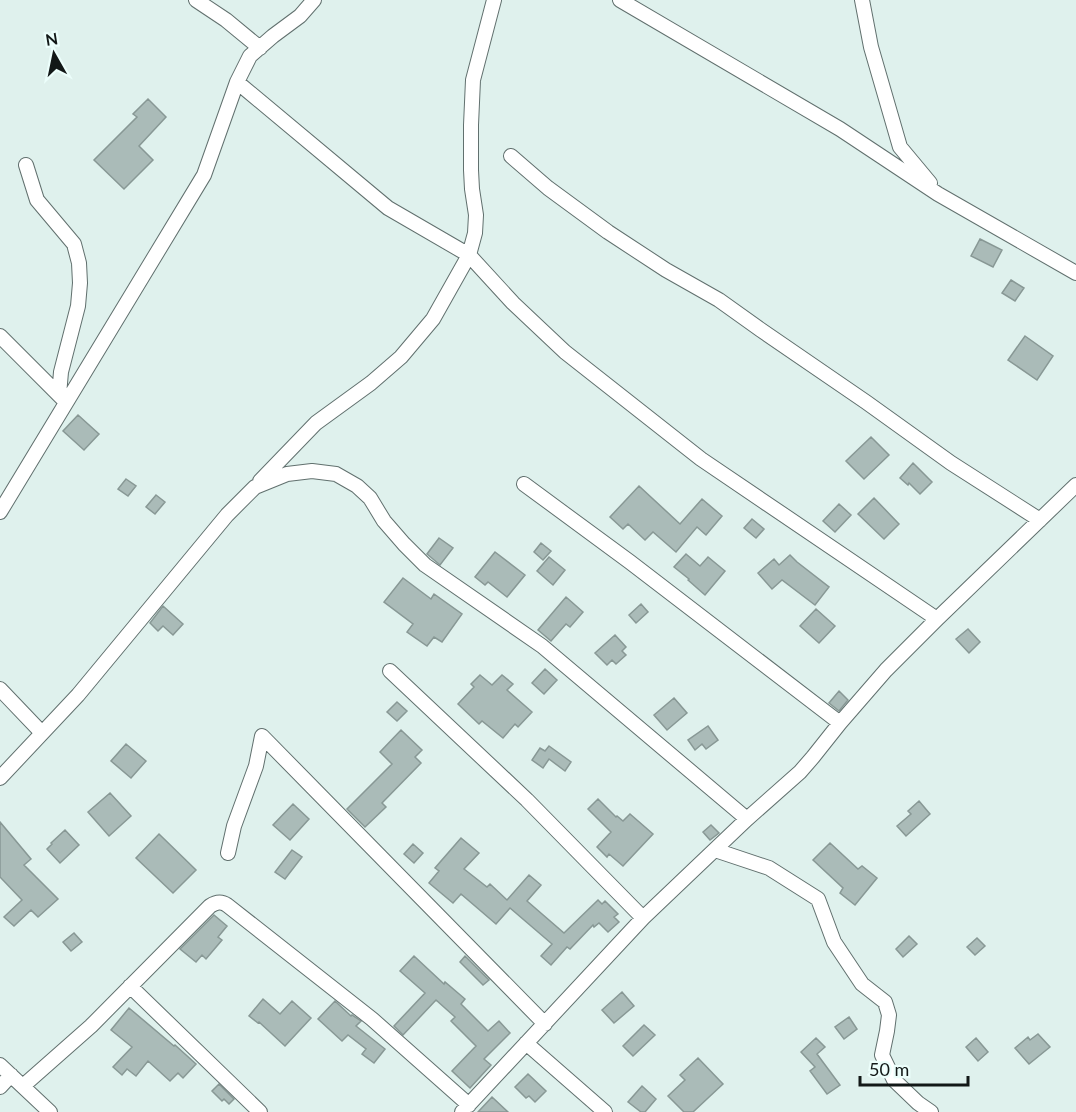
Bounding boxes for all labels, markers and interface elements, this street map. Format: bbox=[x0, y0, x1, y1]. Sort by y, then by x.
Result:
north arrow bbox=[24, 24, 84, 84]
text: N bbox=[44, 28, 59, 49]
scale bar bbox=[860, 1049, 968, 1087]
text: 50 m bbox=[869, 1058, 909, 1080]

